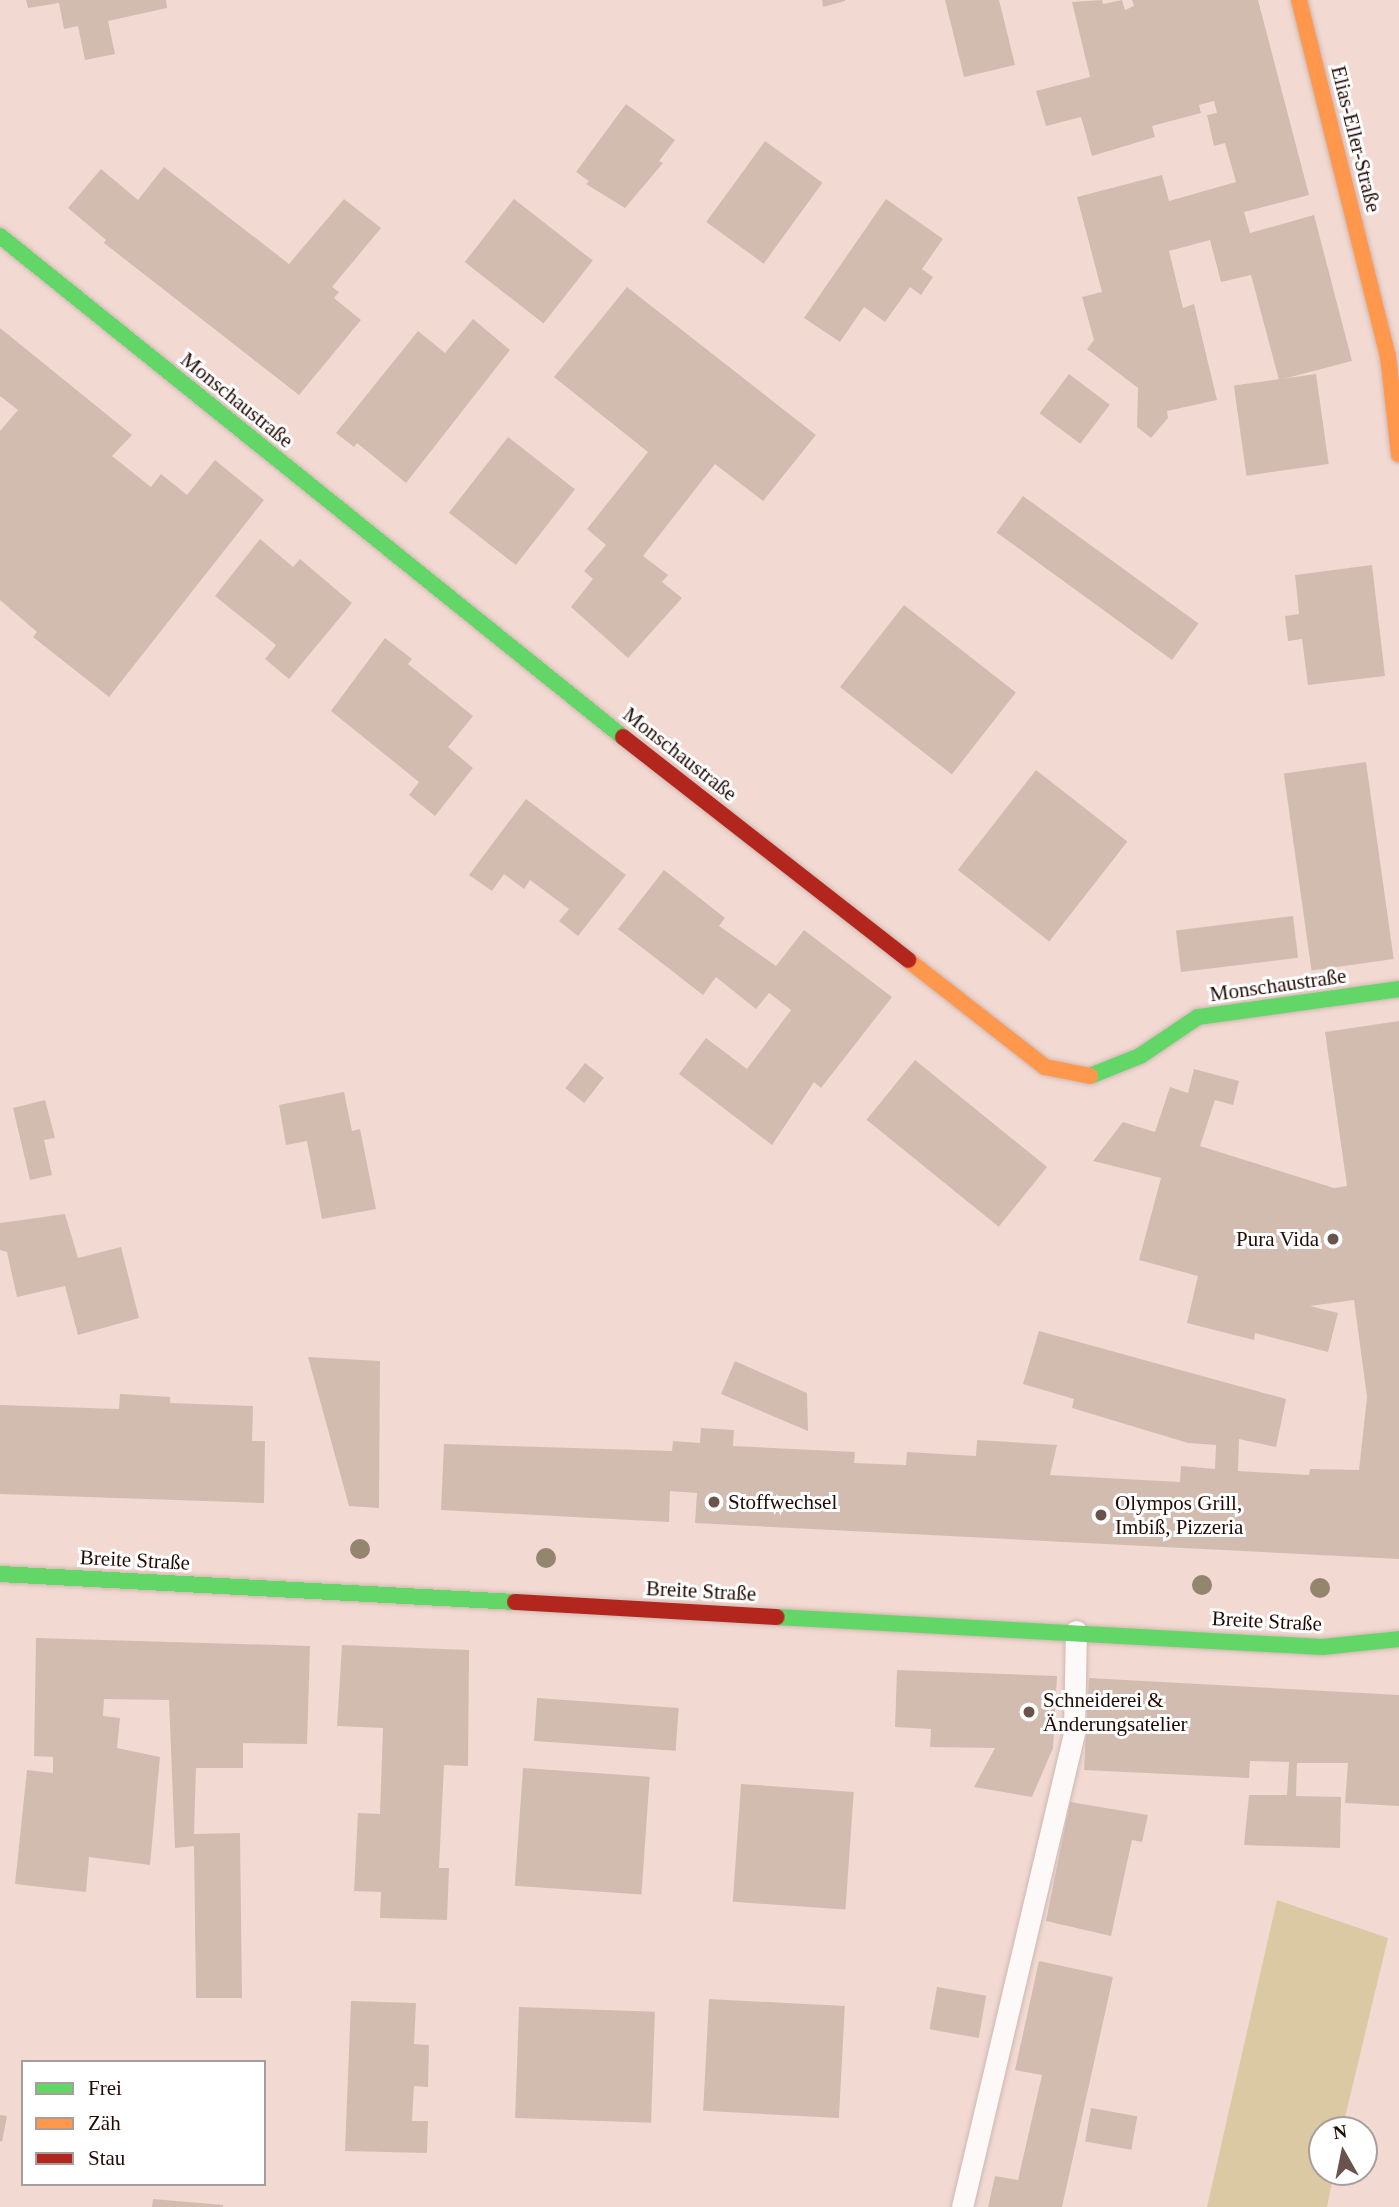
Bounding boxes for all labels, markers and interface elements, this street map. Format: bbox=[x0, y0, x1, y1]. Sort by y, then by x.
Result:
street label: Elias-Eller-Straße bbox=[1326, 63, 1386, 215]
street label: Monschaustraße bbox=[176, 347, 298, 453]
street label: Monschaustraße bbox=[618, 702, 742, 806]
street label: Monschaustraße bbox=[1208, 963, 1348, 1007]
place label: Pura Vida bbox=[1236, 1226, 1319, 1252]
marker: Pura Vida bbox=[1325, 1231, 1341, 1247]
place label: Stoffwechsel bbox=[728, 1489, 837, 1515]
place label: Olympos Grill, Imbiß, Pizzeria bbox=[1115, 1490, 1243, 1540]
marker: Stoffwechsel bbox=[706, 1494, 722, 1510]
marker: Olympos Grill, Imbiß, Pizzeria bbox=[1093, 1507, 1109, 1523]
street label: Breite Straße bbox=[79, 1545, 191, 1575]
street label: Breite Straße bbox=[645, 1576, 757, 1606]
street label: Breite Straße bbox=[1211, 1606, 1323, 1636]
place label: Schneiderei & Änderungsatelier bbox=[1043, 1687, 1188, 1737]
marker: Schneiderei & Änderungsatelier bbox=[1021, 1704, 1037, 1720]
legend bbox=[21, 2060, 266, 2186]
text: Frei bbox=[88, 2076, 122, 2100]
text: Zäh bbox=[88, 2111, 121, 2135]
north arrow bbox=[1308, 2116, 1378, 2186]
text: N bbox=[1332, 2120, 1348, 2143]
text: Stau bbox=[88, 2146, 125, 2170]

